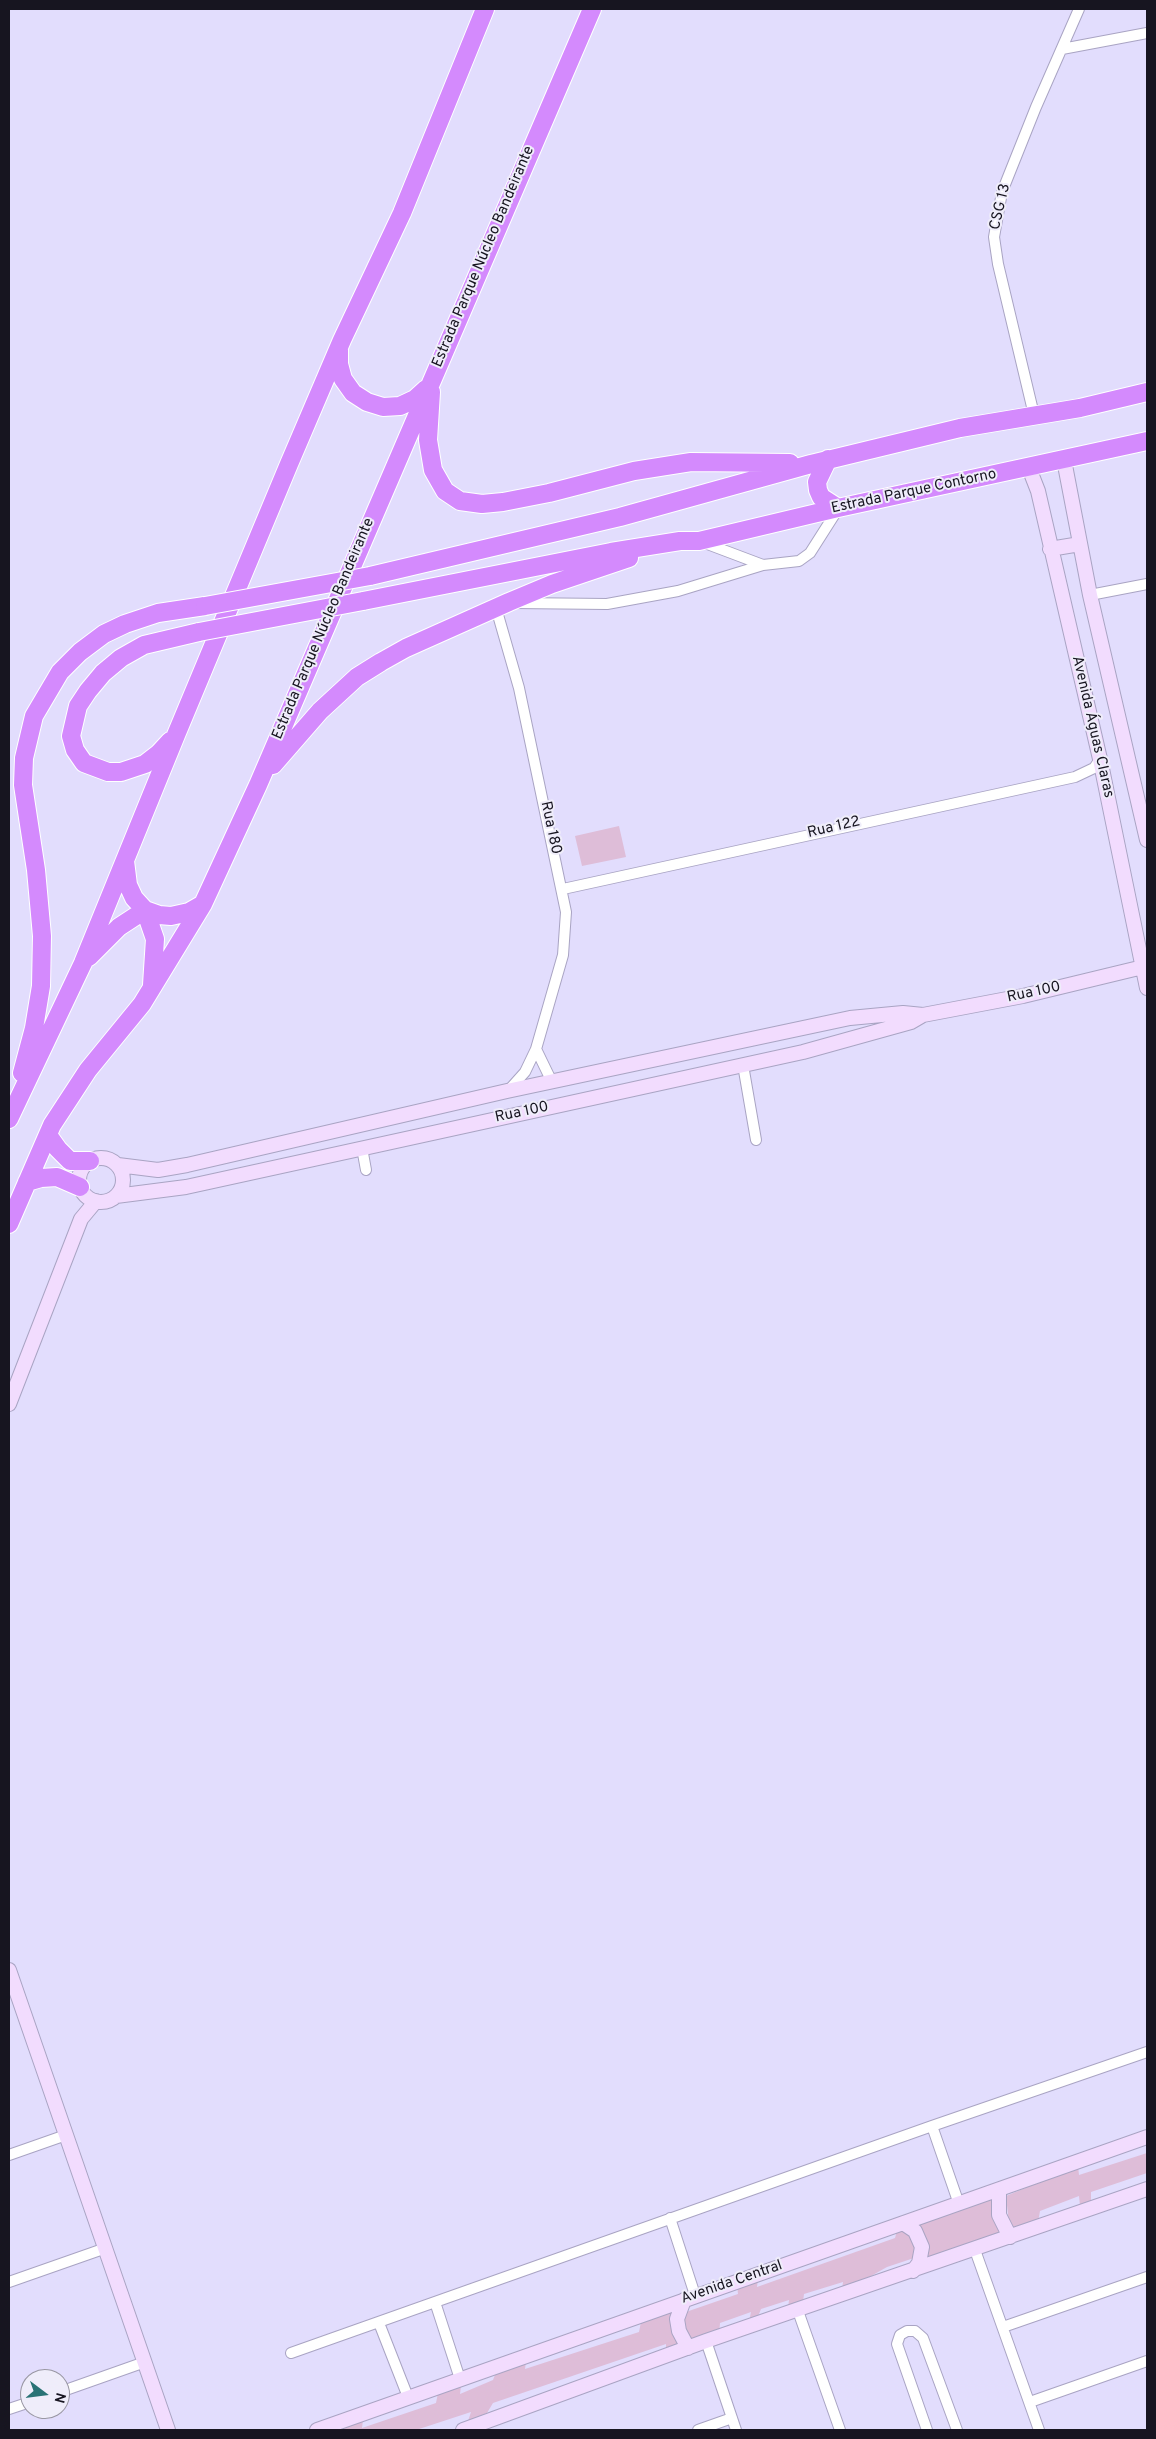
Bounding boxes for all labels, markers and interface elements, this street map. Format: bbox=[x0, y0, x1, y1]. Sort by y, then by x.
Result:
street label: Estrada Parque Núcleo Bandeirante bbox=[429, 144, 539, 370]
street label: CSG 13 bbox=[987, 182, 1015, 232]
street label: Estrada Parque Contorno bbox=[830, 466, 998, 518]
street label: Estrada Parque Núcleo Bandeirante bbox=[269, 516, 379, 742]
street label: Avenida Águas Claras bbox=[1067, 654, 1117, 800]
street label: Rua 180 bbox=[536, 800, 564, 856]
street label: Rua 122 bbox=[806, 813, 862, 843]
street label: Rua 100 bbox=[1005, 979, 1063, 1007]
street label: Rua 100 bbox=[493, 1099, 551, 1127]
street label: Avenida Central bbox=[679, 2257, 785, 2309]
north arrow bbox=[20, 2369, 70, 2419]
text: N bbox=[49, 2391, 69, 2405]

